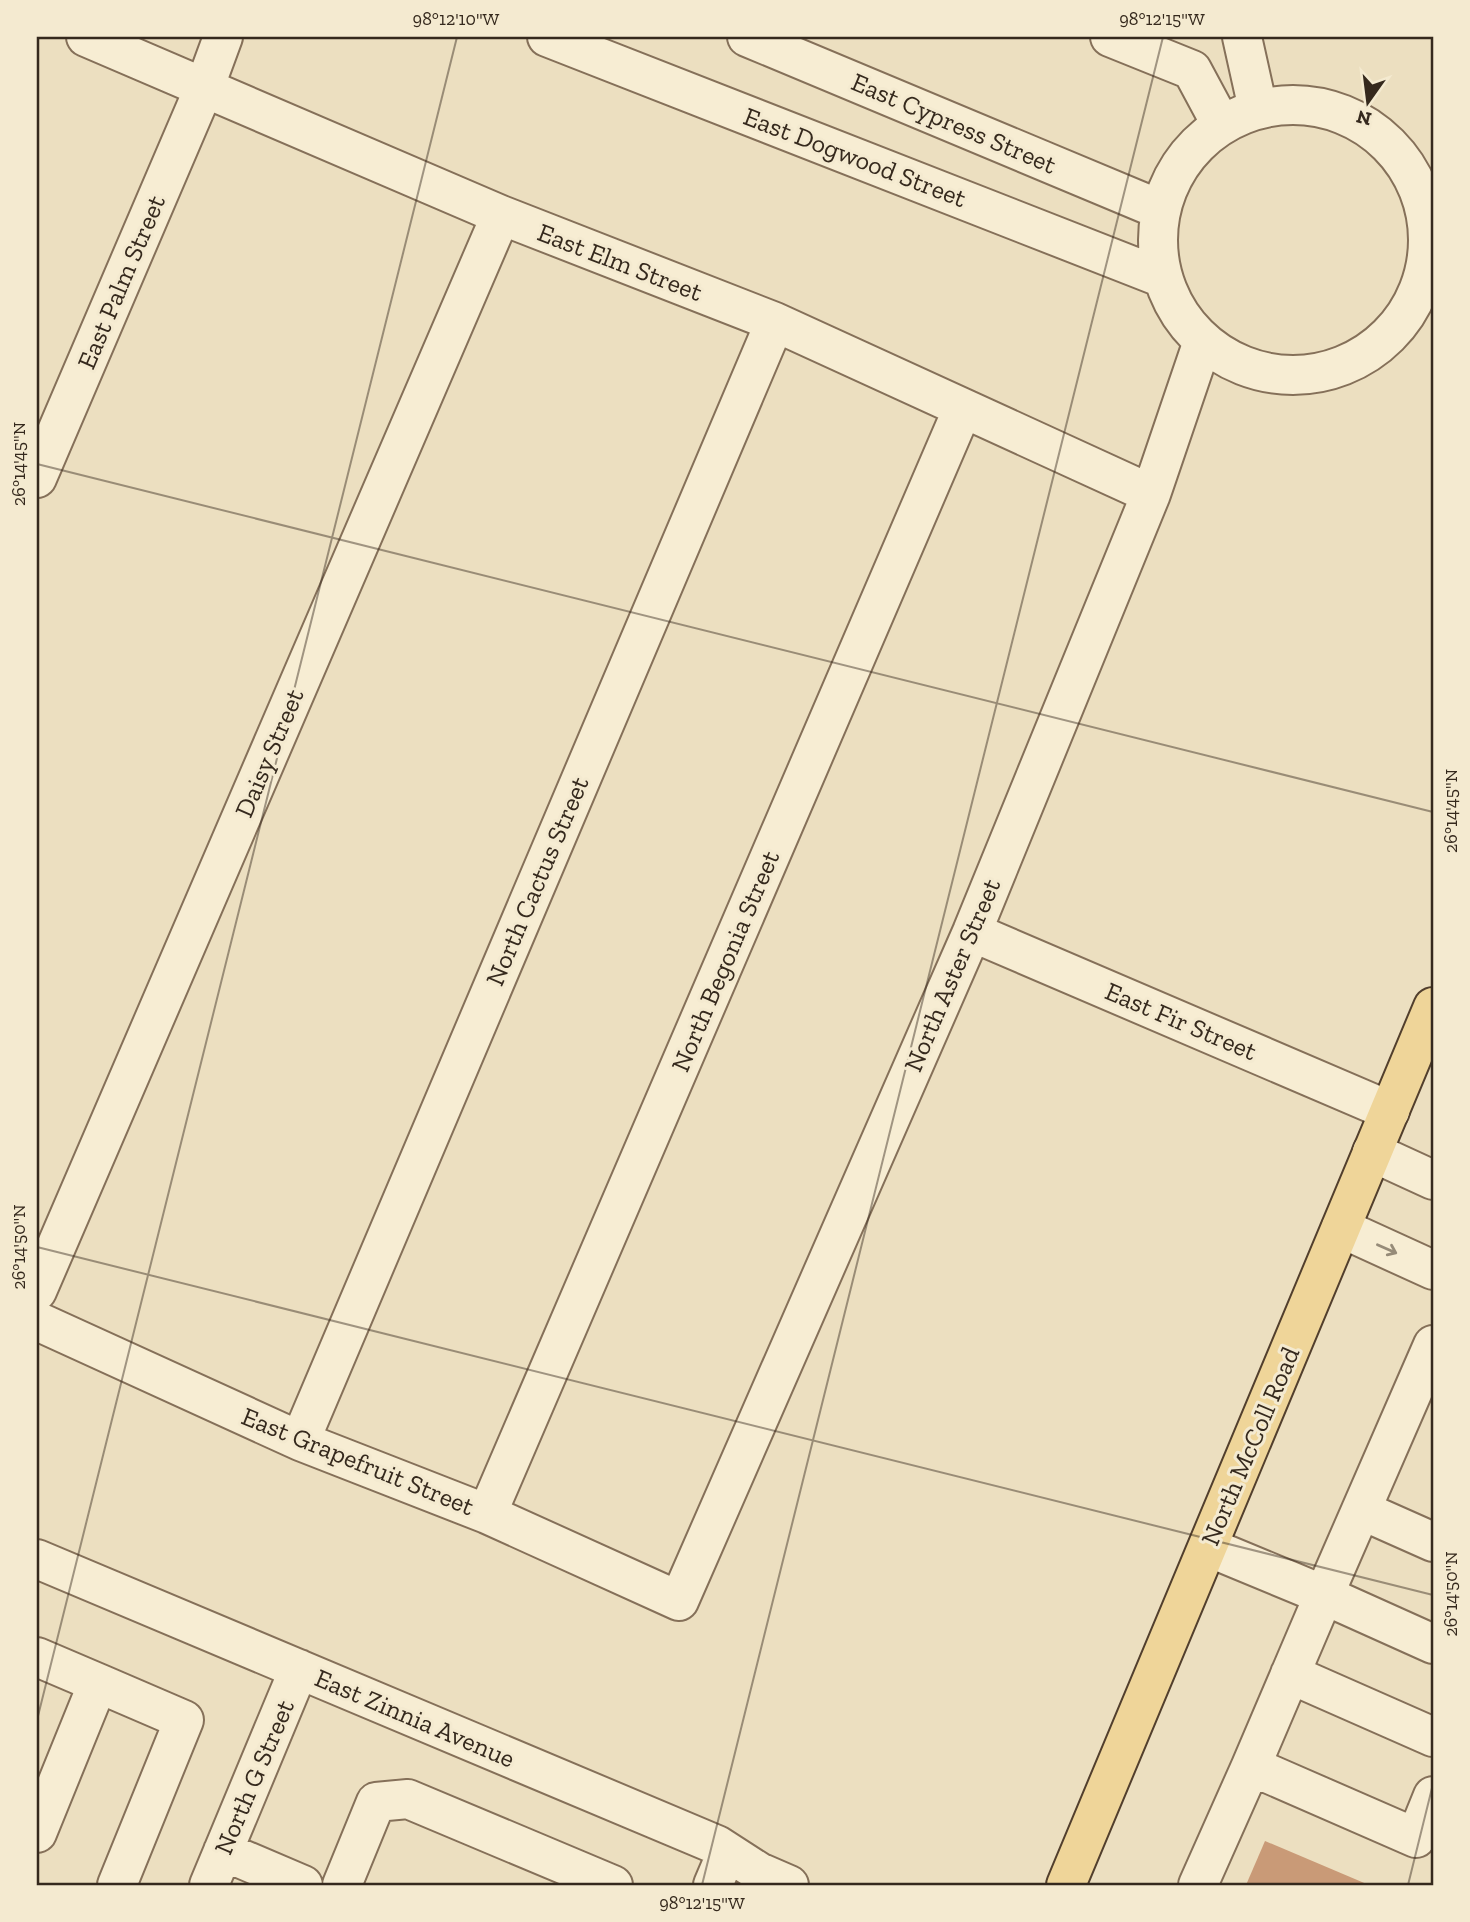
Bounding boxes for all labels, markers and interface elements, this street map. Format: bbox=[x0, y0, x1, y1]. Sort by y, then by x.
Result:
text: 98°12'10"W bbox=[413, 8, 500, 30]
text: 98°12'15"W bbox=[1119, 8, 1205, 30]
street label: East Cypress Street bbox=[847, 65, 1062, 181]
north arrow bbox=[1334, 66, 1404, 136]
street label: East Dogwood Street bbox=[739, 100, 971, 214]
text: N bbox=[1354, 105, 1374, 131]
street label: East Palm Street bbox=[70, 190, 172, 374]
street label: East Elm Street bbox=[533, 216, 707, 308]
text: 26°14'45"N bbox=[8, 422, 30, 506]
street label: Daisy Street bbox=[228, 684, 311, 822]
text: 26°14'45"N bbox=[1440, 769, 1462, 853]
street label: North Cactus Street bbox=[478, 771, 596, 990]
street label: North Begonia Street bbox=[664, 845, 786, 1077]
street label: North Aster Street bbox=[897, 873, 1007, 1077]
street label: East Fir Street bbox=[1100, 975, 1262, 1067]
text: 26°14'50"N bbox=[8, 1204, 30, 1290]
one-way arrow bbox=[1376, 1243, 1397, 1256]
street label: North McColl Road bbox=[1194, 1342, 1306, 1550]
street label: East Grapefruit Street bbox=[237, 1400, 479, 1522]
text: 26°14'50"N bbox=[1440, 1551, 1462, 1637]
street label: East Zinnia Avenue bbox=[310, 1661, 520, 1775]
street label: North G Street bbox=[207, 1694, 301, 1859]
text: 98°12'15"W bbox=[659, 1892, 745, 1914]

